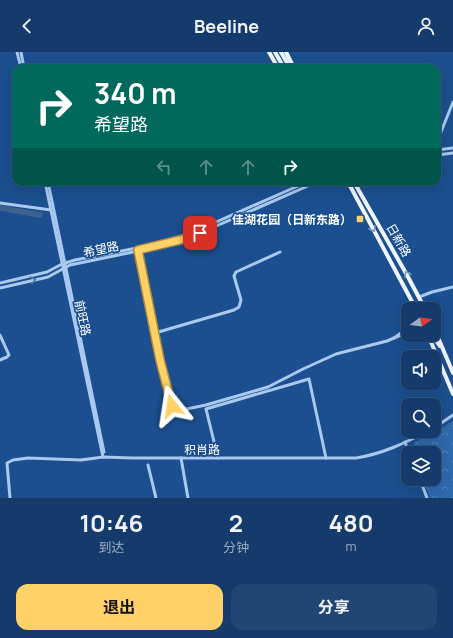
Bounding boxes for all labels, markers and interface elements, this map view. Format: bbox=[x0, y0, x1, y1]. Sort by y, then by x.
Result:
text: Beeline bbox=[194, 14, 259, 38]
icon: back bbox=[16, 15, 38, 37]
icon: person bbox=[415, 15, 437, 37]
text: 340 m bbox=[94, 74, 177, 112]
icon: right bbox=[28, 80, 80, 132]
text: 希望路 bbox=[94, 112, 148, 136]
icon: left bbox=[153, 156, 175, 178]
icon: ahead bbox=[195, 156, 217, 178]
icon: ahead bbox=[237, 156, 259, 178]
icon: right bbox=[279, 156, 301, 178]
place label: 佳湖花园（日新东路） bbox=[232, 211, 352, 228]
marker: 佳湖花园（日新东路） bbox=[355, 214, 365, 224]
pin bbox=[183, 216, 217, 250]
street label: 日新路 bbox=[383, 220, 415, 260]
icon: arrive bbox=[189, 222, 211, 244]
one-way arrow bbox=[368, 224, 375, 232]
street label: 希望路 bbox=[82, 237, 120, 261]
one-way arrow bbox=[404, 271, 412, 279]
one-way arrow bbox=[30, 277, 36, 285]
street label: 前旺路 bbox=[71, 299, 95, 337]
north arrow bbox=[401, 302, 441, 342]
map controls bbox=[401, 302, 441, 486]
button: sound bbox=[401, 350, 441, 390]
position arrow bbox=[151, 385, 193, 427]
button: search bbox=[401, 398, 441, 438]
street label: 积肖路 bbox=[184, 441, 220, 458]
button: layers bbox=[401, 446, 441, 486]
text: 10:46 bbox=[79, 506, 144, 539]
text: 2 bbox=[229, 506, 243, 539]
text: 480 bbox=[328, 506, 374, 539]
text: m bbox=[345, 537, 356, 555]
text: 到达 bbox=[98, 538, 124, 556]
text: 分钟 bbox=[223, 538, 249, 556]
button: 退出 bbox=[16, 584, 223, 630]
button: 分享 bbox=[231, 584, 437, 630]

